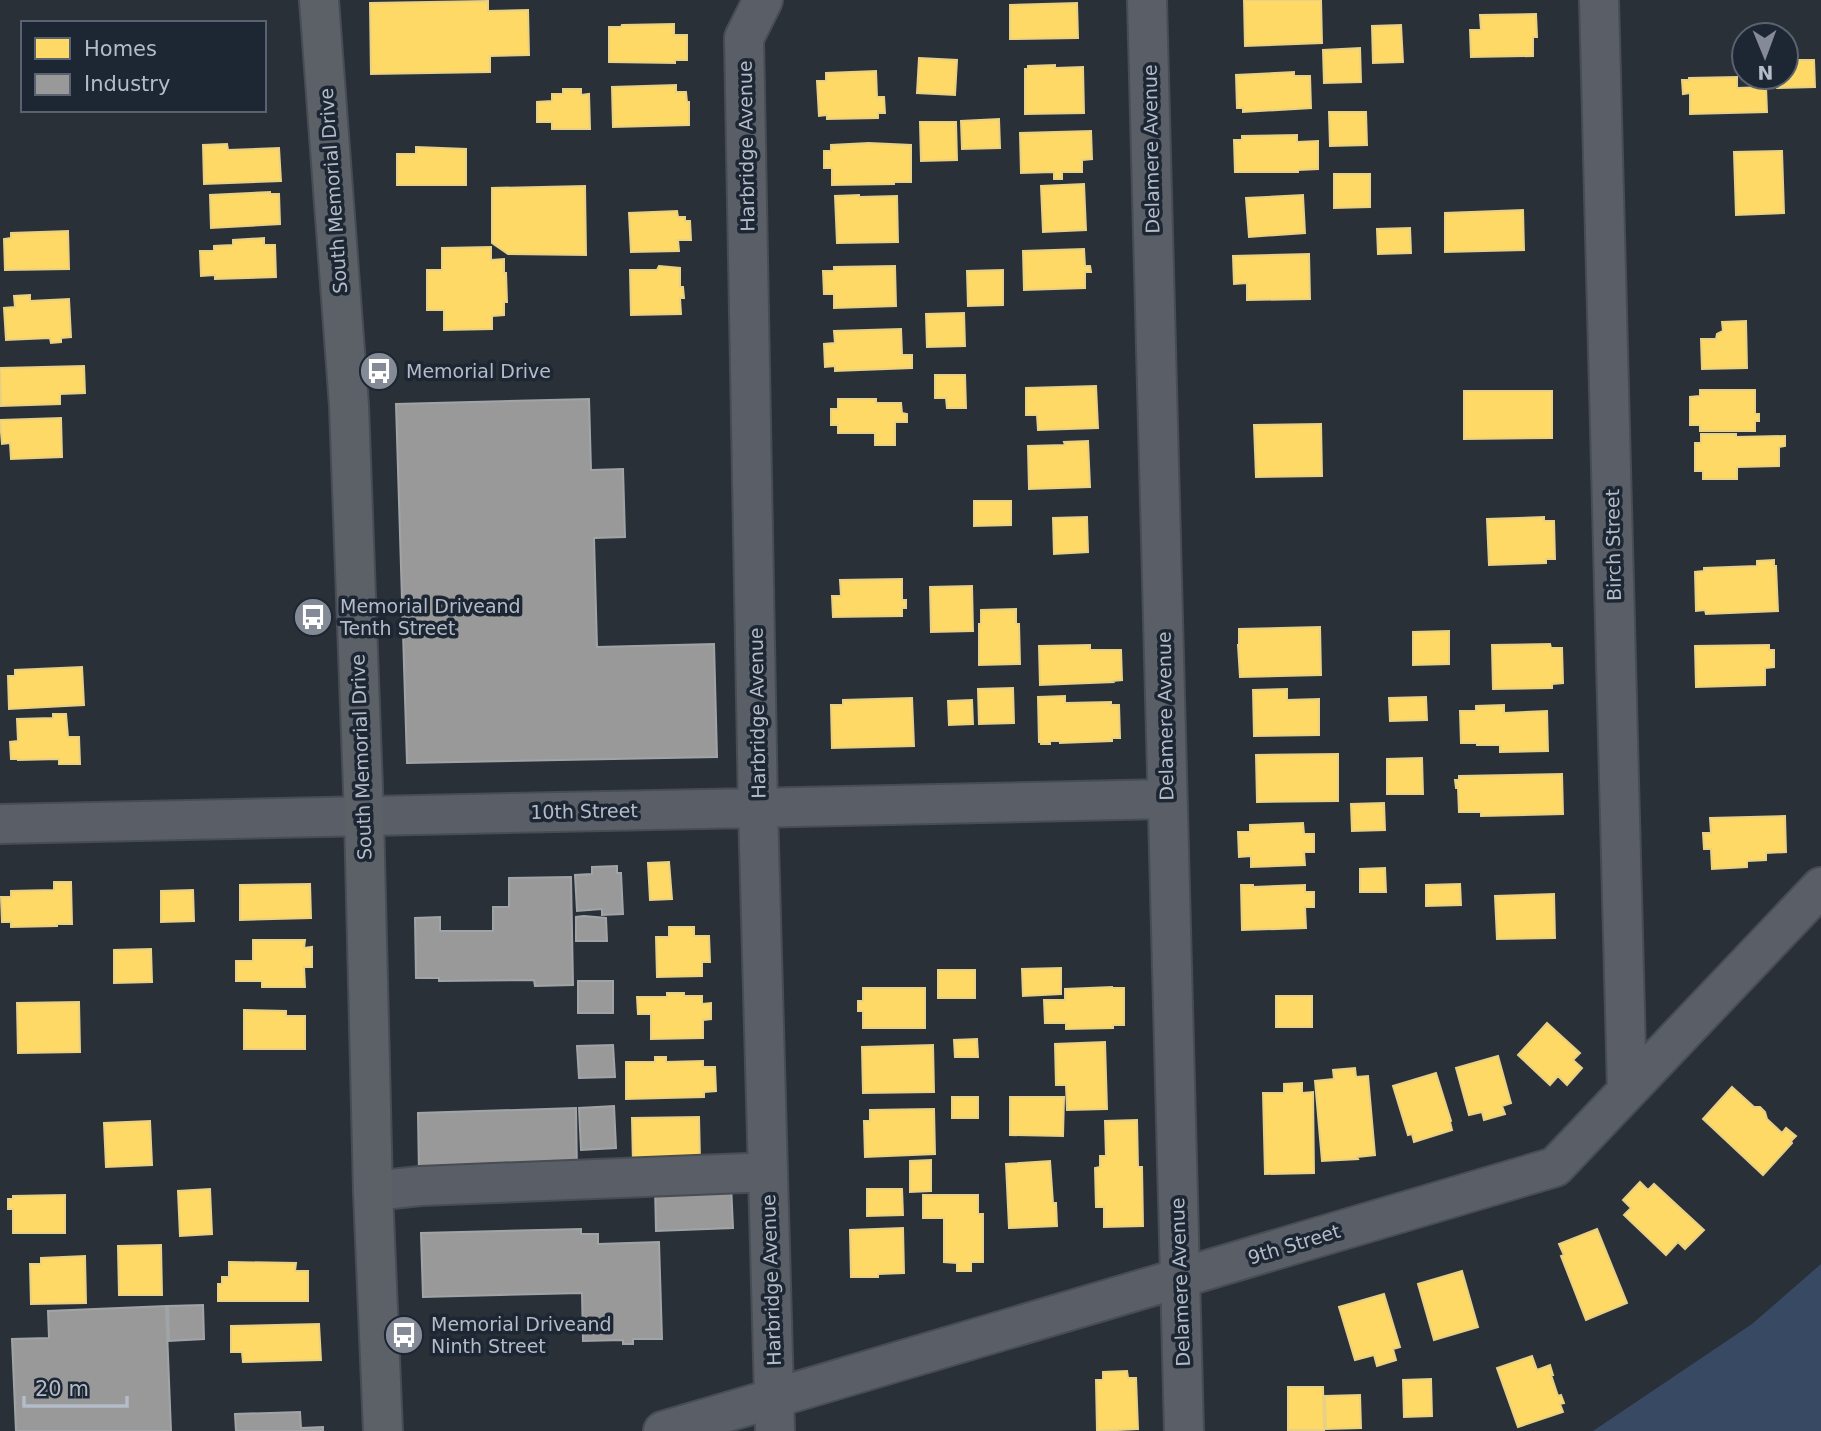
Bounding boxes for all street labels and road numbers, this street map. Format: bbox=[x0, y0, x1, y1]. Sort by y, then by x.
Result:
street label: Harbridge Avenue bbox=[734, 60, 758, 232]
street label: Delamere Avenue bbox=[1139, 64, 1163, 234]
street label: South Memorial Drive bbox=[315, 87, 351, 295]
street label: Birch Street bbox=[1601, 489, 1625, 601]
street label: Harbridge Avenue bbox=[745, 627, 769, 799]
street label: Delamere Avenue bbox=[1153, 631, 1177, 801]
street label: South Memorial Drive bbox=[346, 654, 376, 860]
street label: 10th Street bbox=[530, 799, 638, 823]
street label: Harbridge Avenue bbox=[757, 1194, 785, 1366]
street label: Delamere Avenue bbox=[1166, 1197, 1194, 1367]
street label: 9th Street bbox=[1245, 1220, 1343, 1268]

